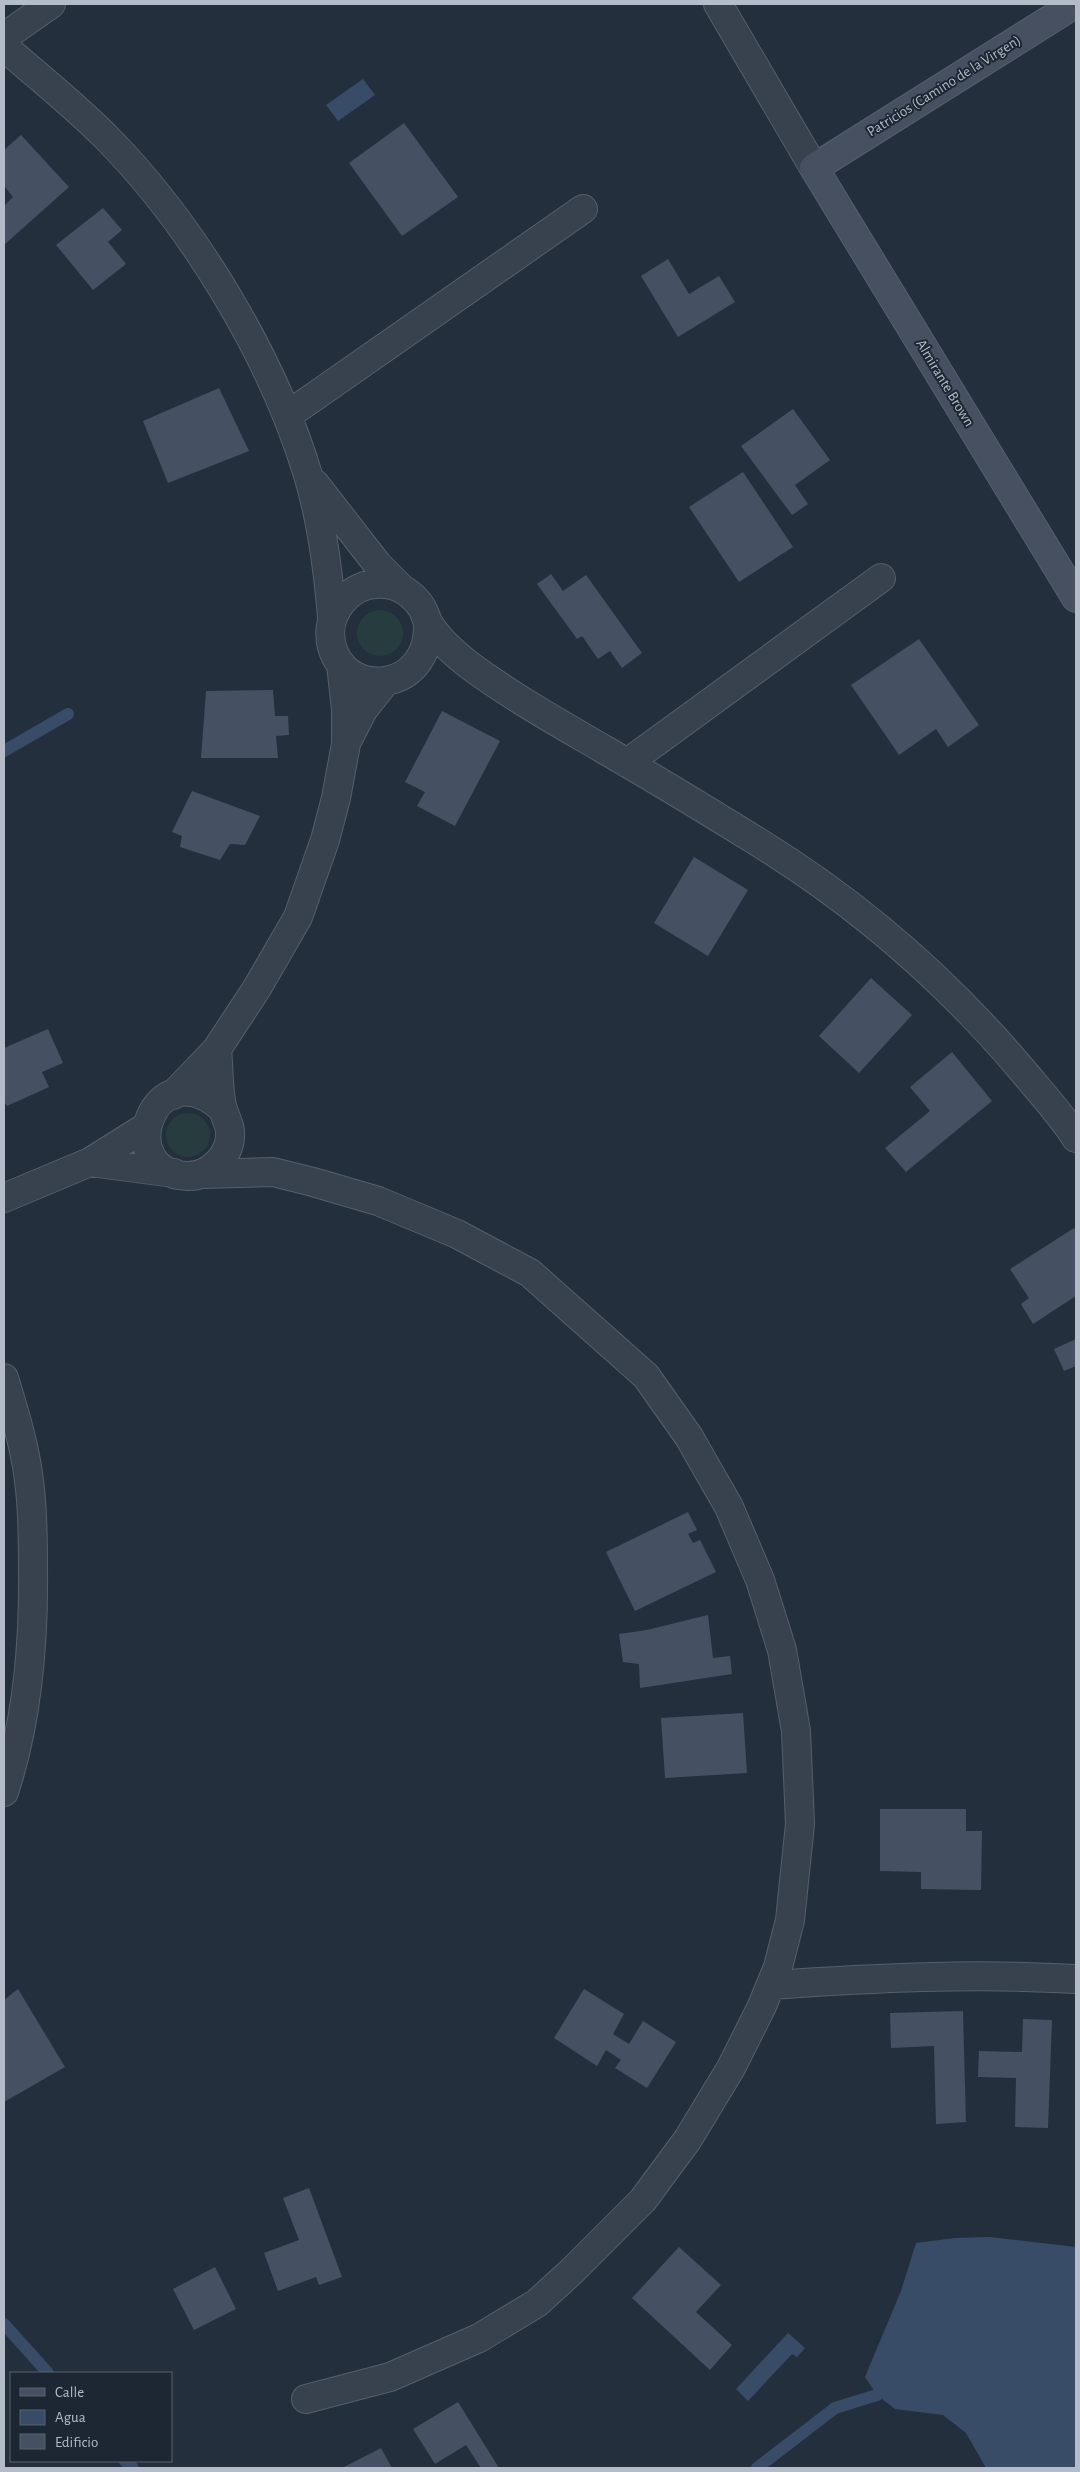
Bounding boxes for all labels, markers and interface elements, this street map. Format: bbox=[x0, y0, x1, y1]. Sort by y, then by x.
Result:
street label: Patricios (Camino de la Virgen) bbox=[864, 32, 1024, 140]
street label: Almirante Brown bbox=[913, 337, 977, 429]
legend bbox=[10, 2372, 172, 2462]
text: Calle bbox=[55, 2385, 84, 2400]
text: Agua bbox=[55, 2410, 86, 2425]
text: Edificio bbox=[55, 2435, 98, 2450]

